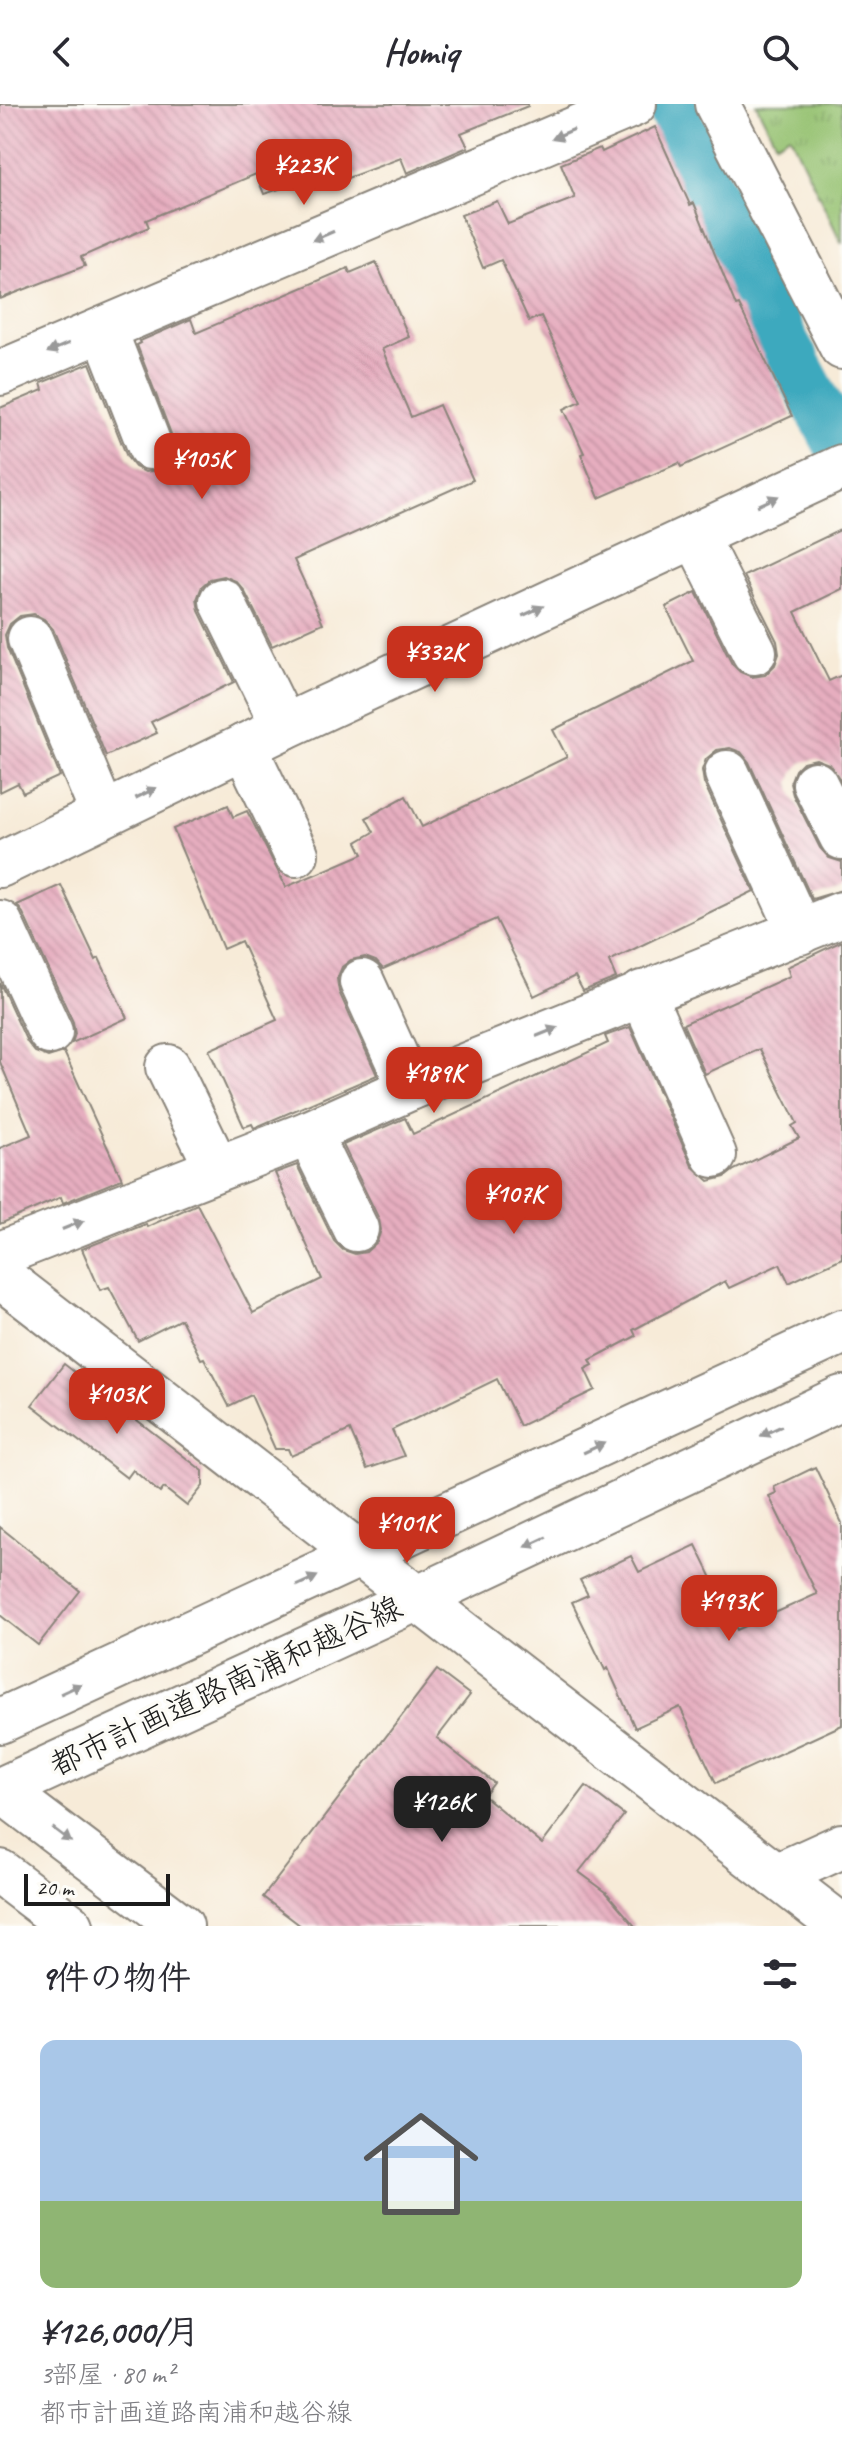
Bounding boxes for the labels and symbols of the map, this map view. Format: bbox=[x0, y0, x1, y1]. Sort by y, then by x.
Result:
one-way arrow bbox=[551, 128, 574, 141]
pin: ¥223K bbox=[248, 139, 360, 207]
one-way arrow bbox=[311, 230, 335, 243]
one-way arrow bbox=[46, 342, 70, 355]
pin: ¥105K bbox=[146, 433, 258, 501]
one-way arrow bbox=[756, 494, 780, 508]
one-way arrow bbox=[521, 604, 544, 618]
pin: ¥332K bbox=[379, 626, 491, 694]
one-way arrow bbox=[134, 786, 157, 800]
one-way arrow bbox=[535, 1025, 559, 1038]
pin: ¥189K bbox=[378, 1047, 490, 1115]
pin: ¥107K bbox=[458, 1168, 570, 1236]
one-way arrow bbox=[61, 1218, 85, 1231]
pin: ¥103K bbox=[61, 1368, 173, 1436]
one-way arrow bbox=[760, 1424, 783, 1438]
one-way arrow bbox=[582, 1441, 606, 1455]
pin: ¥101K bbox=[351, 1497, 463, 1565]
one-way arrow bbox=[525, 1535, 548, 1549]
one-way arrow bbox=[296, 1574, 319, 1588]
pin: ¥193K bbox=[673, 1575, 785, 1643]
street label: 都市計画道路南浦和越谷線 bbox=[43, 1586, 409, 1786]
one-way arrow bbox=[59, 1682, 83, 1696]
pin: ¥126K bbox=[386, 1776, 498, 1844]
one-way arrow bbox=[52, 1827, 72, 1843]
scale bar bbox=[24, 1870, 170, 1906]

